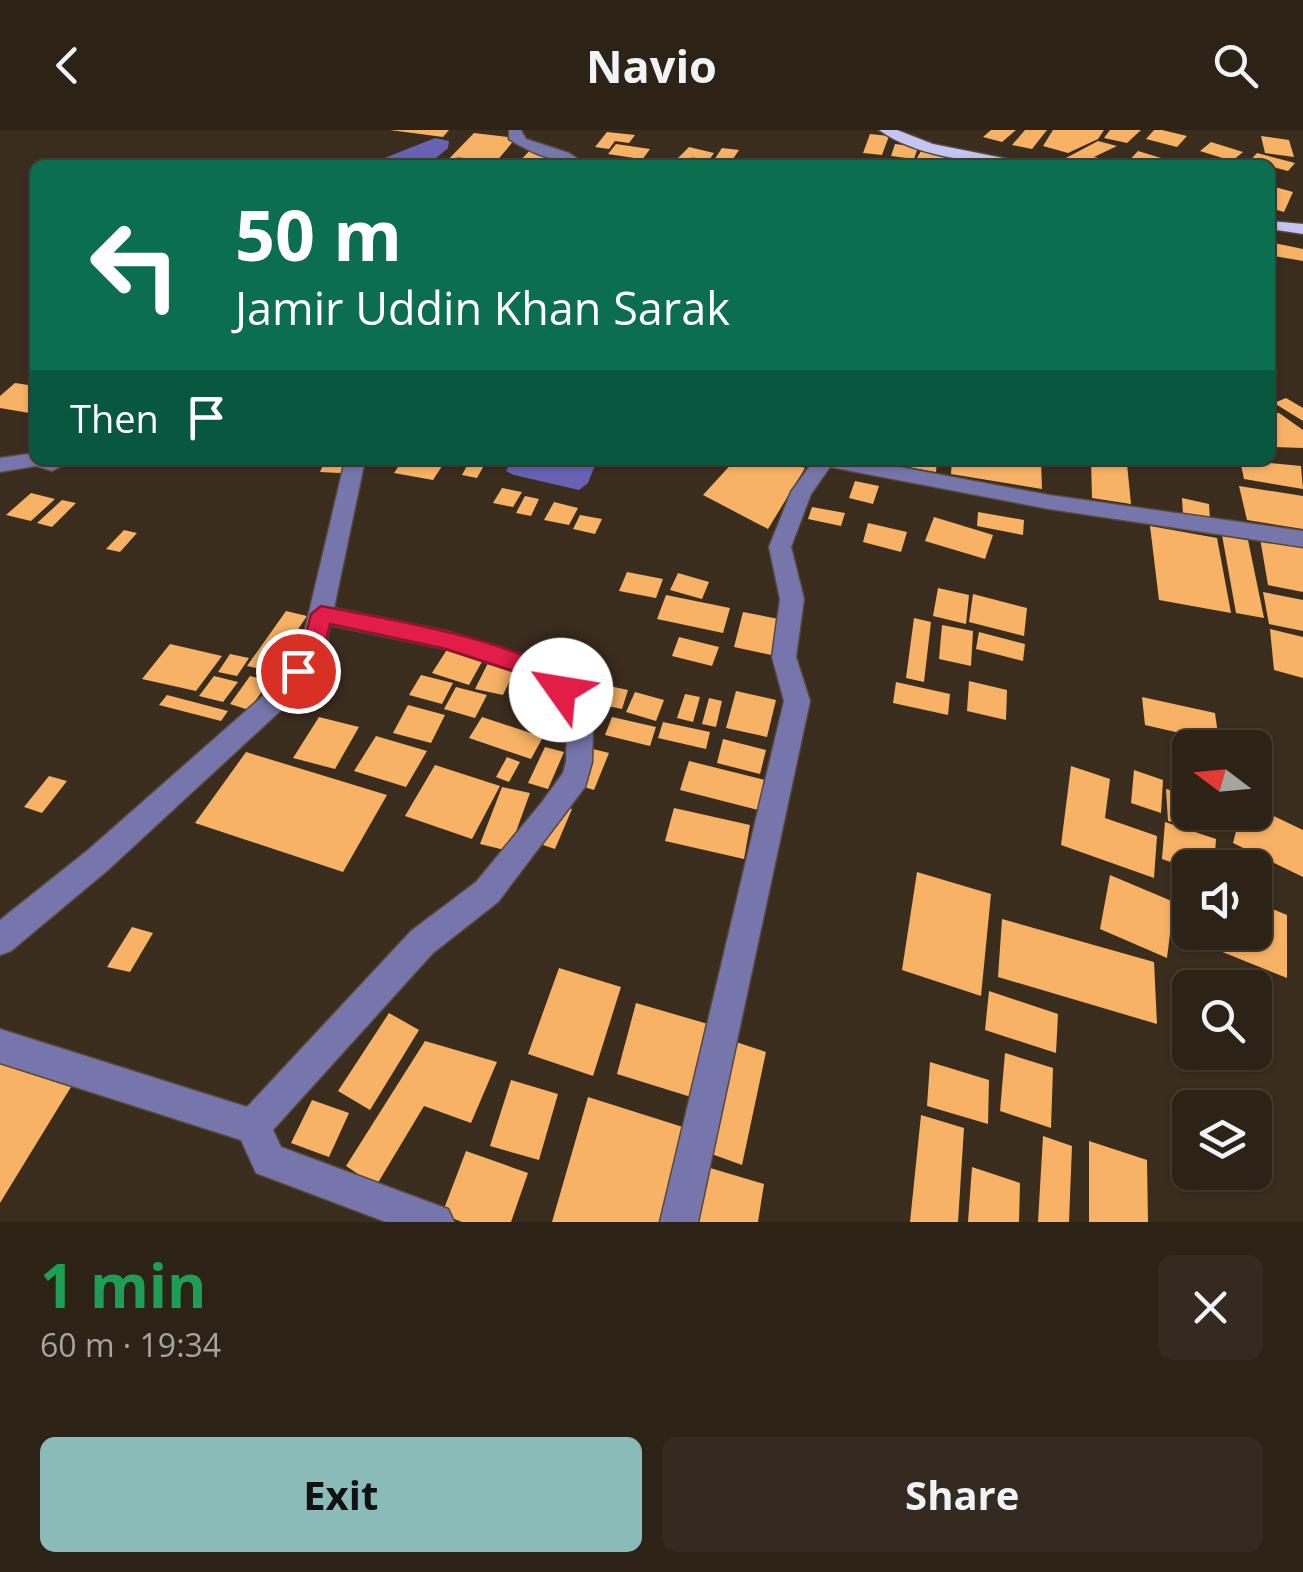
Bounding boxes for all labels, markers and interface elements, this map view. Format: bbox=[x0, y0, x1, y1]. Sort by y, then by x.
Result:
text: Navio bbox=[586, 35, 717, 96]
icon: back bbox=[40, 38, 95, 93]
icon: search bbox=[1208, 38, 1263, 93]
text: 50 m bbox=[235, 186, 402, 282]
icon: left bbox=[70, 200, 200, 330]
text: Jamir Uddin Khan Sarak bbox=[235, 277, 730, 338]
icon: arrive bbox=[179, 390, 234, 445]
text: Then bbox=[70, 392, 159, 444]
pin bbox=[256, 629, 341, 714]
position arrow bbox=[509, 638, 613, 742]
icon: arrive bbox=[271, 644, 326, 699]
north arrow bbox=[1172, 730, 1272, 830]
map controls bbox=[1172, 730, 1272, 1190]
button: sound bbox=[1172, 850, 1272, 950]
button: search bbox=[1172, 970, 1272, 1070]
button: layers bbox=[1172, 1090, 1272, 1190]
text: 1 min bbox=[40, 1244, 207, 1326]
button: close bbox=[1158, 1255, 1263, 1360]
text: 60 m · 19:34 bbox=[40, 1323, 221, 1366]
button: Exit bbox=[40, 1437, 642, 1552]
button: Share bbox=[662, 1437, 1263, 1552]

